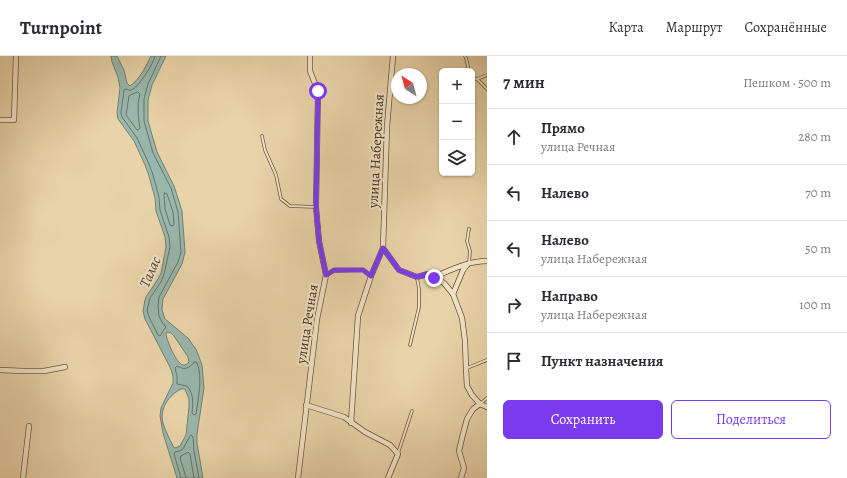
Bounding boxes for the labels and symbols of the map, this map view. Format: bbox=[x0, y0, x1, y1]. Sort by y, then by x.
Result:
north arrow bbox=[391, 68, 427, 104]
route start bbox=[309, 82, 327, 100]
street label: улица Набережная bbox=[363, 93, 388, 210]
water label: Талас bbox=[134, 253, 166, 291]
route end bbox=[425, 269, 443, 287]
street label: улица Речная bbox=[291, 283, 323, 366]

